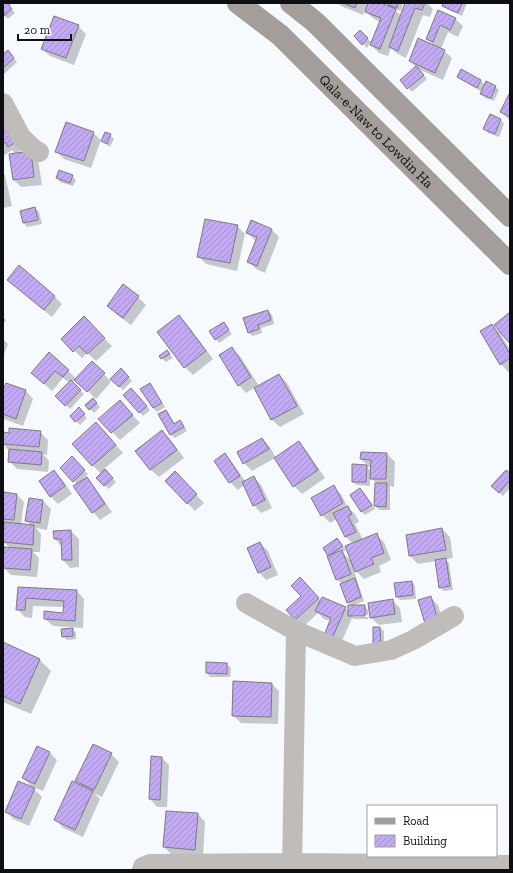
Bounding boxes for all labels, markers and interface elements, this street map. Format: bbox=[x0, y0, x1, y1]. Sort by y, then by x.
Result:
scale bar bbox=[18, 16, 71, 42]
text: 20 m bbox=[24, 23, 51, 37]
street label: Qala-e-Naw to Lowdin Ha bbox=[316, 71, 437, 192]
legend bbox=[367, 805, 497, 857]
text: Road bbox=[403, 814, 429, 828]
text: Building bbox=[403, 834, 447, 848]

